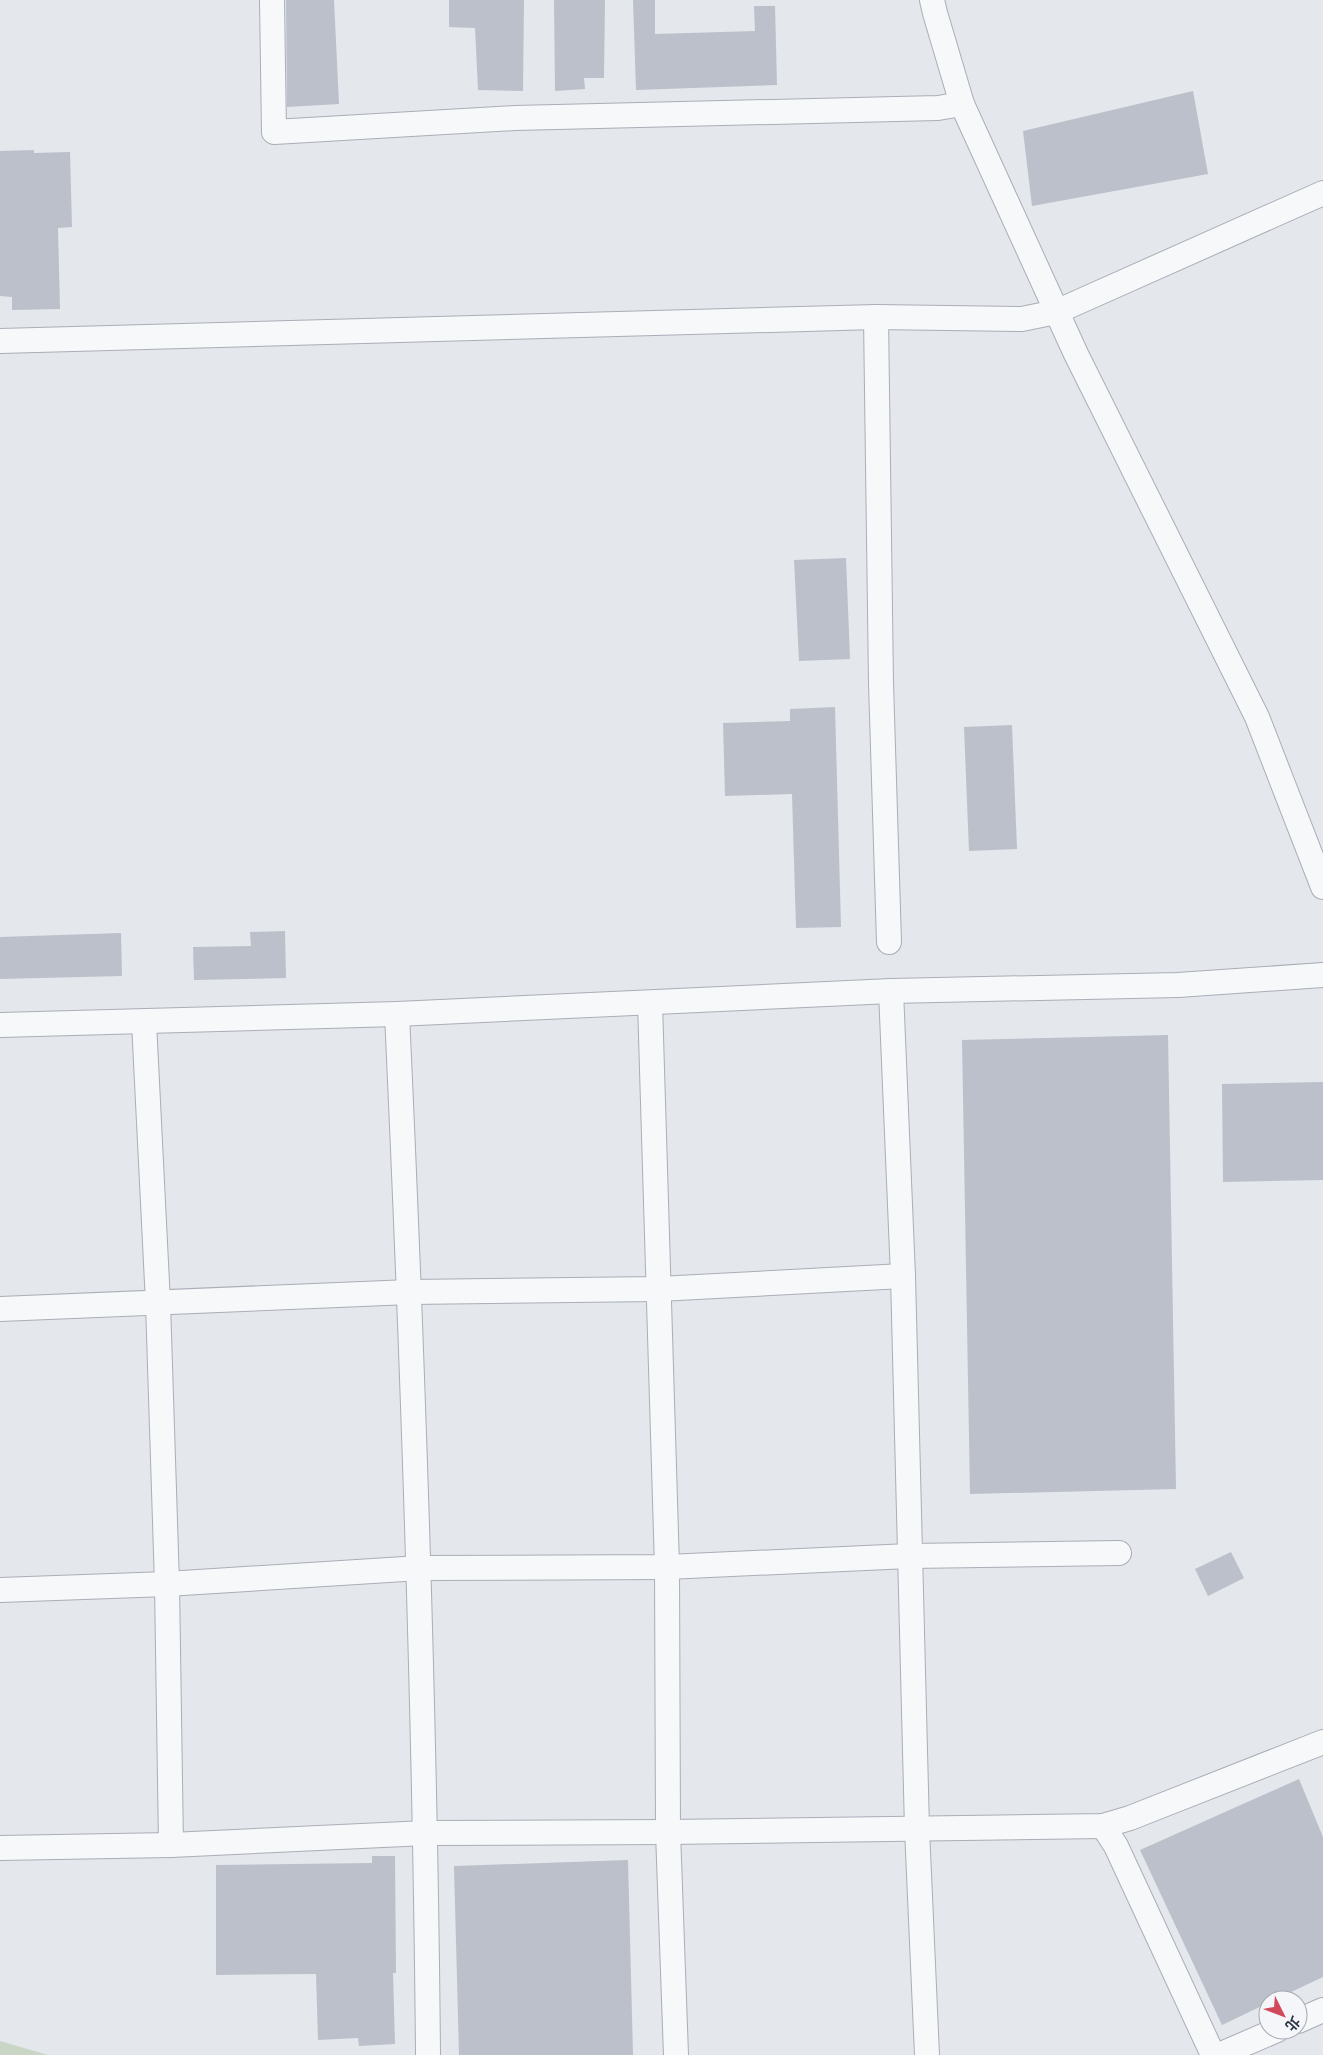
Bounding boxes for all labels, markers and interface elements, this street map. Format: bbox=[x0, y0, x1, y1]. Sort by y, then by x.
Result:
north arrow bbox=[1258, 1990, 1308, 2040]
text: 北 bbox=[1282, 2013, 1303, 2034]

